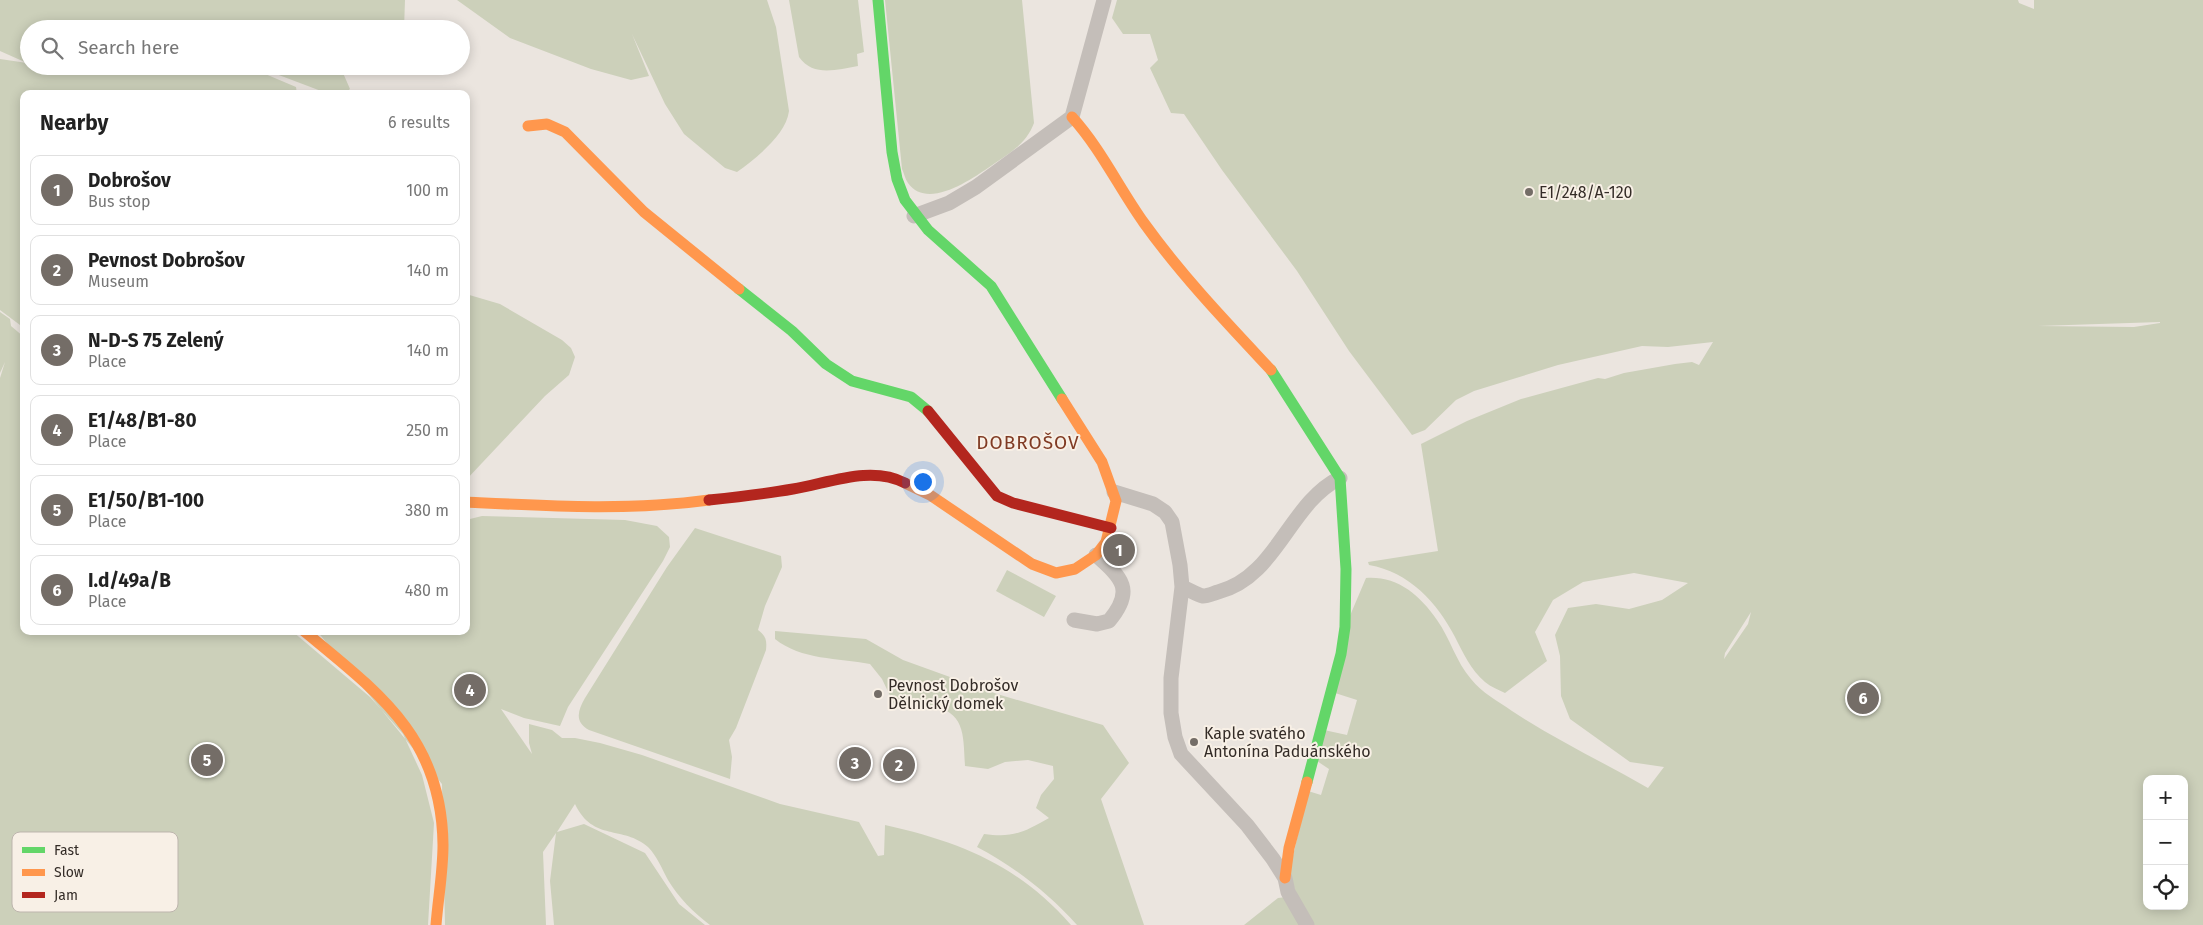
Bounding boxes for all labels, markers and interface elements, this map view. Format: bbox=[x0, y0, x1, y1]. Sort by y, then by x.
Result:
search box bbox=[20, 20, 470, 75]
icon: search bbox=[38, 34, 66, 62]
text: Search here bbox=[78, 36, 179, 59]
text: Nearby bbox=[40, 110, 108, 136]
text: 6 results bbox=[388, 113, 450, 132]
text: Dobrošov bbox=[88, 169, 171, 192]
text: 1 bbox=[53, 181, 61, 200]
text: 100 m bbox=[406, 181, 449, 200]
place label: E1/248/A-120 bbox=[1539, 183, 1633, 202]
marker: E1/248/A-120 bbox=[1523, 186, 1535, 198]
text: Bus stop bbox=[88, 192, 151, 211]
text: Pevnost Dobrošov bbox=[88, 249, 245, 272]
text: 2 bbox=[53, 261, 61, 280]
text: 140 m bbox=[407, 261, 449, 280]
text: Museum bbox=[88, 272, 149, 291]
text: N-D-S 75 Zelený bbox=[88, 329, 224, 352]
text: 3 bbox=[53, 341, 61, 360]
text: 140 m bbox=[407, 341, 449, 360]
text: Place bbox=[88, 352, 127, 371]
text: E1/48/B1-80 bbox=[88, 409, 197, 432]
text: 4 bbox=[52, 421, 62, 440]
text: 250 m bbox=[406, 421, 449, 440]
district label: DOBROŠOV bbox=[976, 431, 1080, 454]
text: Place bbox=[88, 432, 127, 451]
your location bbox=[910, 469, 936, 495]
text: E1/50/B1-100 bbox=[88, 489, 204, 512]
text: 5 bbox=[53, 501, 61, 520]
text: 380 m bbox=[405, 501, 449, 520]
text: Place bbox=[88, 512, 127, 531]
pin: 1 bbox=[1103, 531, 1135, 569]
text: I.d/49a/B bbox=[88, 569, 171, 592]
text: 6 bbox=[52, 581, 62, 600]
text: 480 m bbox=[405, 581, 449, 600]
text: Place bbox=[88, 592, 127, 611]
pin: 4 bbox=[454, 671, 486, 709]
place label: Pevnost Dobrošov Dělnický domek bbox=[888, 676, 1018, 713]
pin: 6 bbox=[1847, 679, 1879, 717]
marker: Pevnost Dobrošov Dělnický domek bbox=[872, 688, 884, 700]
place label: Kaple svatého Antonína Paduánského bbox=[1204, 724, 1371, 761]
marker: Kaple svatého Antonína Paduánského bbox=[1188, 736, 1200, 748]
pin: 5 bbox=[191, 741, 223, 779]
pin: 3 bbox=[839, 744, 871, 782]
pin: 2 bbox=[883, 746, 915, 784]
map controls bbox=[2143, 775, 2188, 910]
button: + bbox=[2143, 775, 2188, 820]
button: − bbox=[2143, 820, 2188, 865]
legend bbox=[12, 832, 178, 912]
text: Fast bbox=[54, 842, 80, 859]
text: Slow bbox=[54, 864, 84, 881]
button: locate bbox=[2143, 865, 2188, 910]
text: Jam bbox=[54, 887, 78, 904]

